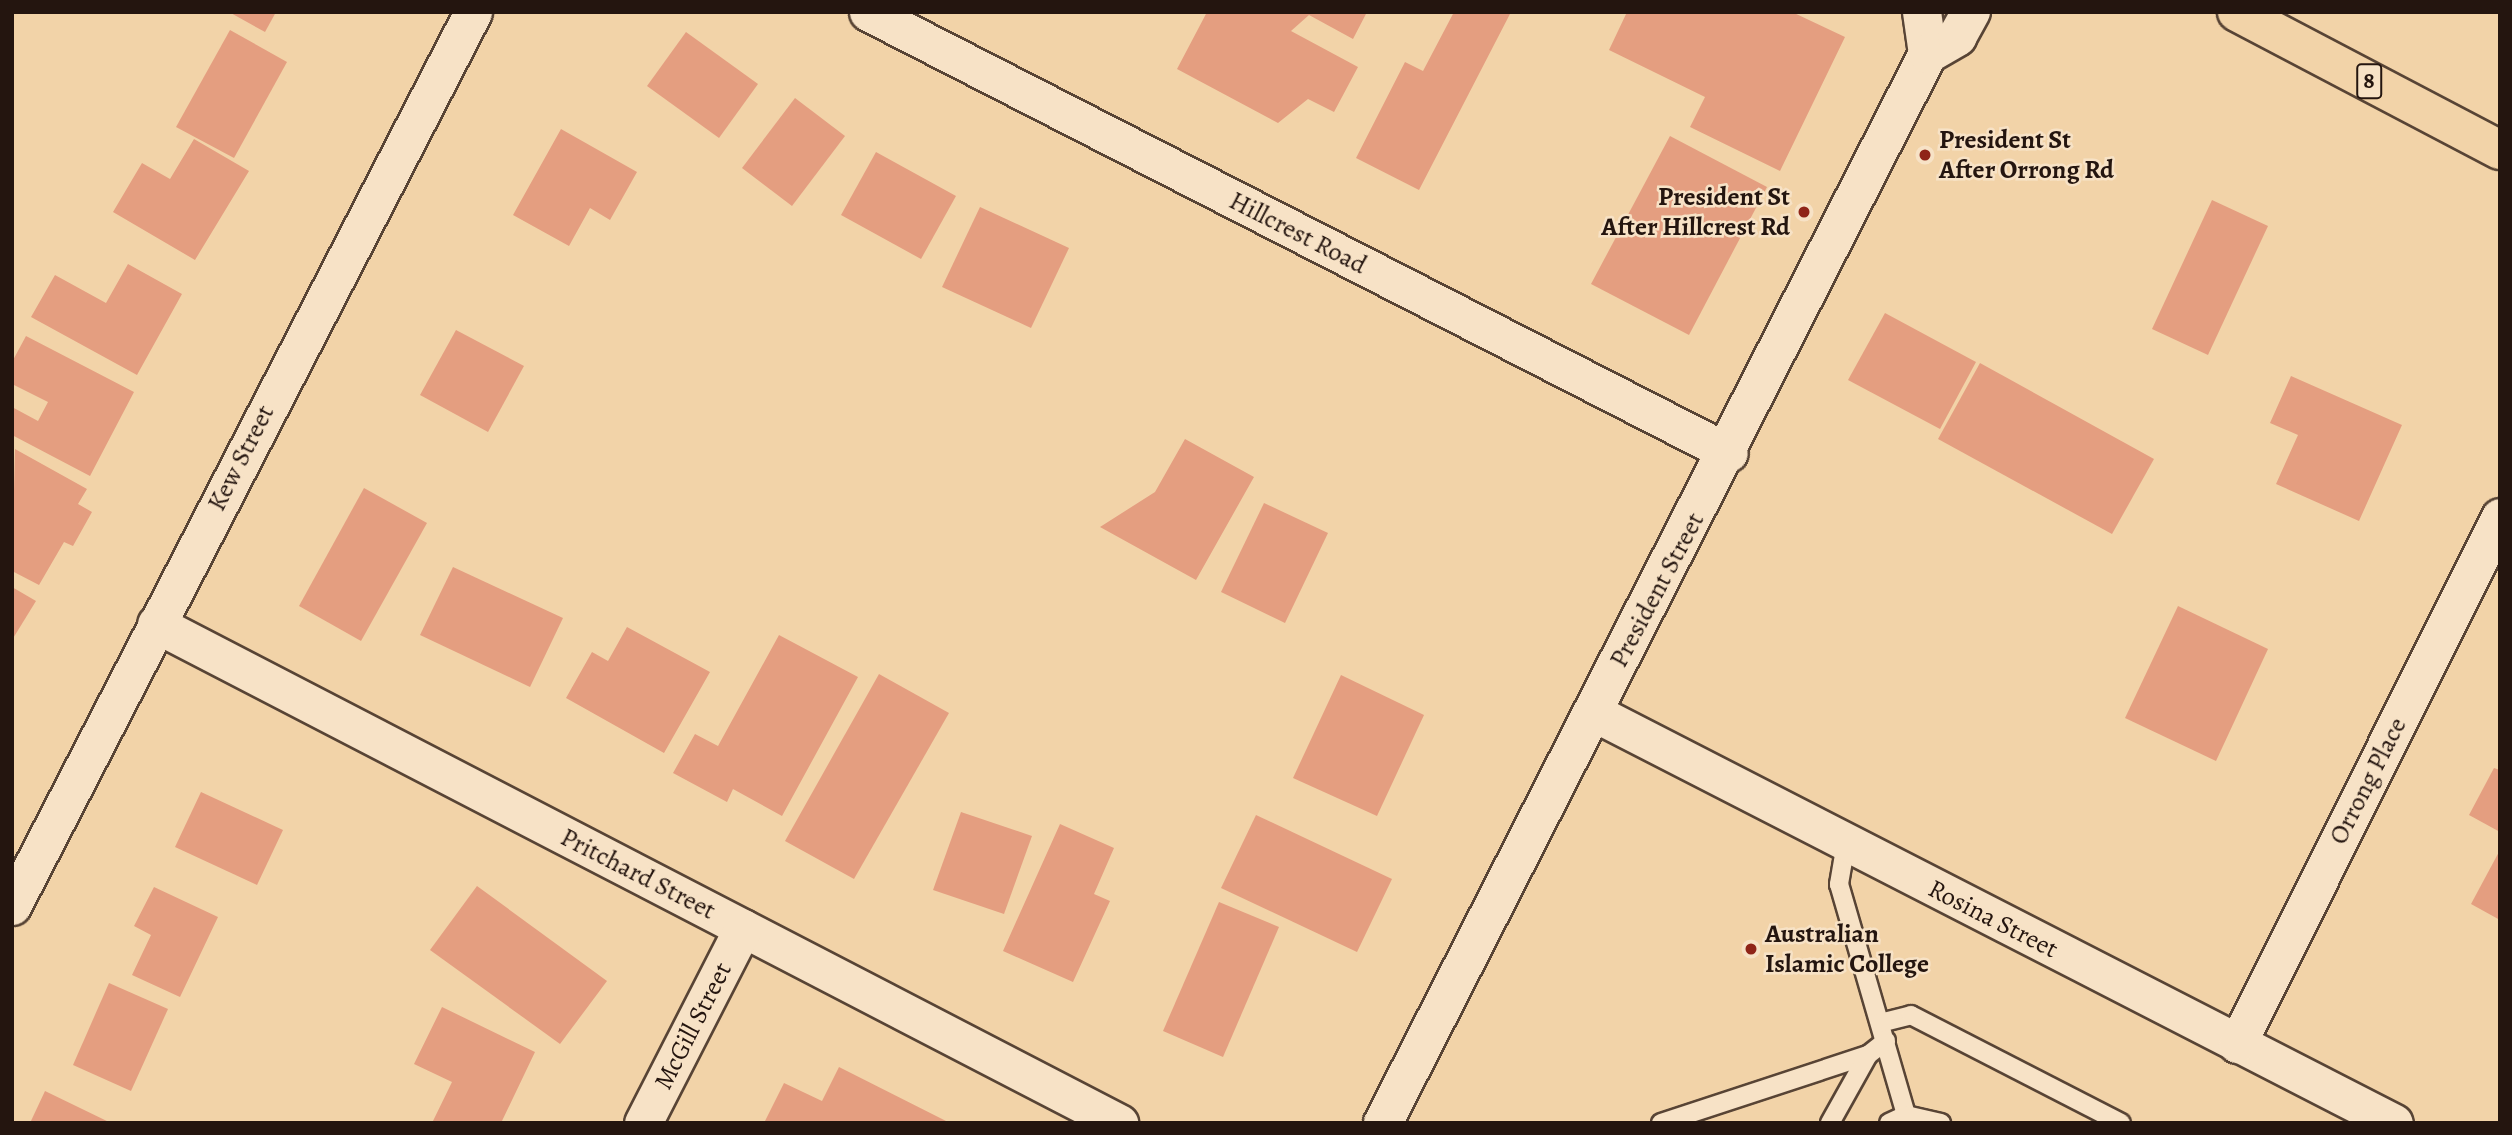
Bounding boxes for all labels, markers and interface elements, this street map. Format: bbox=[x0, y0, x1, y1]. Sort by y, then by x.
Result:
road number: 8 bbox=[2355, 60, 2383, 102]
place label: President St After Orrong Rd bbox=[1939, 124, 2114, 186]
marker: President St After Orrong Rd bbox=[1917, 147, 1933, 163]
place label: President St After Hillcrest Rd bbox=[1601, 181, 1790, 242]
street label: Hillcrest Road bbox=[1224, 185, 1372, 281]
marker: President St After Hillcrest Rd bbox=[1796, 204, 1812, 220]
street label: Kew Street bbox=[201, 400, 281, 516]
street label: President Street bbox=[1603, 507, 1711, 673]
street label: Orrong Place bbox=[2323, 712, 2413, 850]
street label: Pritchard Street bbox=[555, 822, 721, 926]
street label: Rosina Street bbox=[1923, 873, 2063, 965]
place label: Australian Islamic College bbox=[1765, 918, 1929, 979]
marker: Australian Islamic College bbox=[1743, 941, 1759, 957]
street label: McGill Street bbox=[648, 957, 738, 1095]

